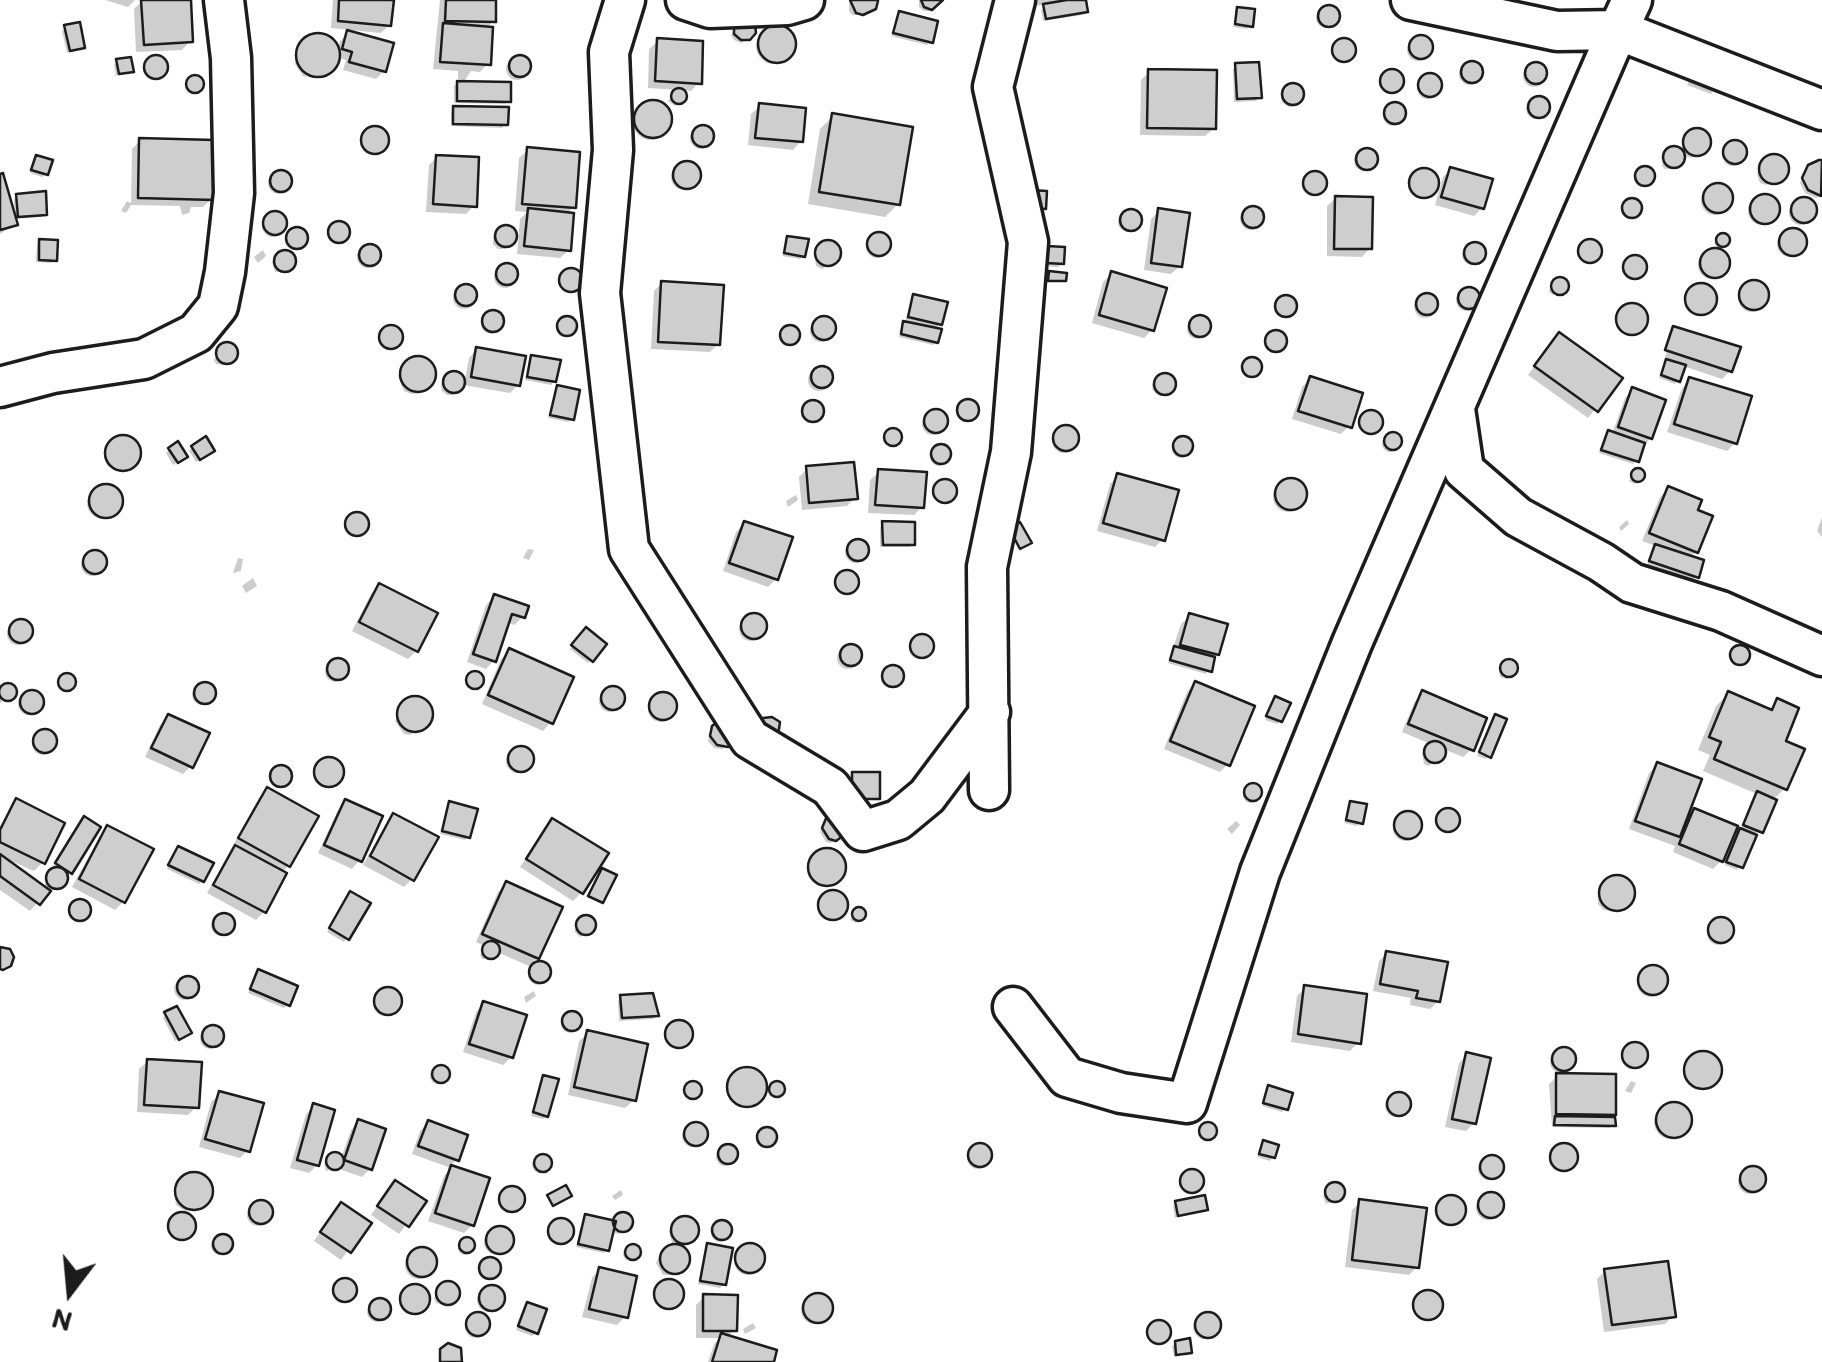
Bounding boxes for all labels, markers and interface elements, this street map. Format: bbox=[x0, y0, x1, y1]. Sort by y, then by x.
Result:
north arrow bbox=[20, 1242, 120, 1342]
text: N bbox=[48, 1302, 76, 1340]

